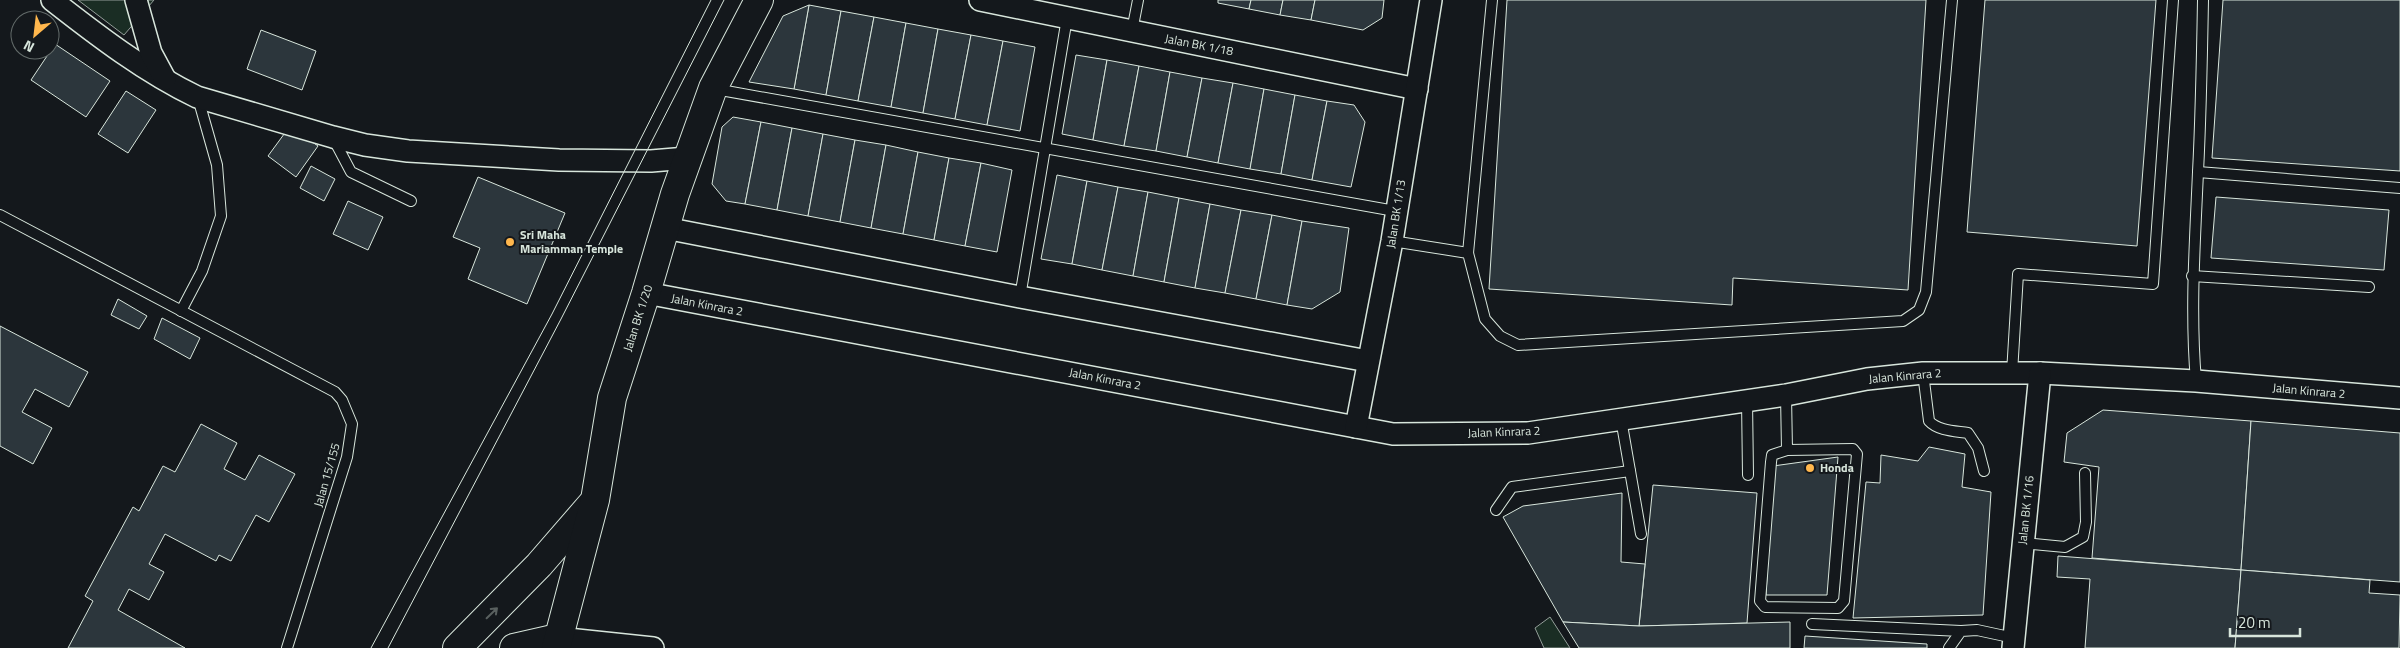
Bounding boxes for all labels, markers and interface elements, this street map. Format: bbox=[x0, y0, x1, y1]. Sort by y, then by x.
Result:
north arrow bbox=[10, 10, 60, 60]
street label: Jalan BK 1/18 bbox=[1163, 29, 1235, 61]
text: N bbox=[19, 35, 38, 58]
street label: Jalan BK 1/13 bbox=[1381, 178, 1410, 250]
place label: Sri Maha Mariamman Temple bbox=[520, 225, 623, 258]
marker: Sri Maha Mariamman Temple bbox=[504, 236, 516, 248]
street label: Jalan BK 1/20 bbox=[618, 282, 657, 354]
street label: Jalan Kinrara 2 bbox=[669, 288, 745, 321]
street label: Jalan Kinrara 2 bbox=[1067, 362, 1143, 395]
street label: Jalan Kinrara 2 bbox=[1868, 363, 1942, 388]
street label: Jalan Kinrara 2 bbox=[2272, 378, 2346, 403]
street label: Jalan Kinrara 2 bbox=[1467, 421, 1541, 442]
street label: Jalan 15/155 bbox=[308, 440, 345, 509]
place label: Honda bbox=[1820, 458, 1854, 477]
marker: Honda bbox=[1804, 462, 1816, 474]
street label: Jalan BK 1/16 bbox=[2012, 474, 2039, 545]
scale bar bbox=[2230, 606, 2300, 638]
one-way arrow bbox=[485, 607, 498, 619]
text: 20 m bbox=[2238, 611, 2271, 634]

